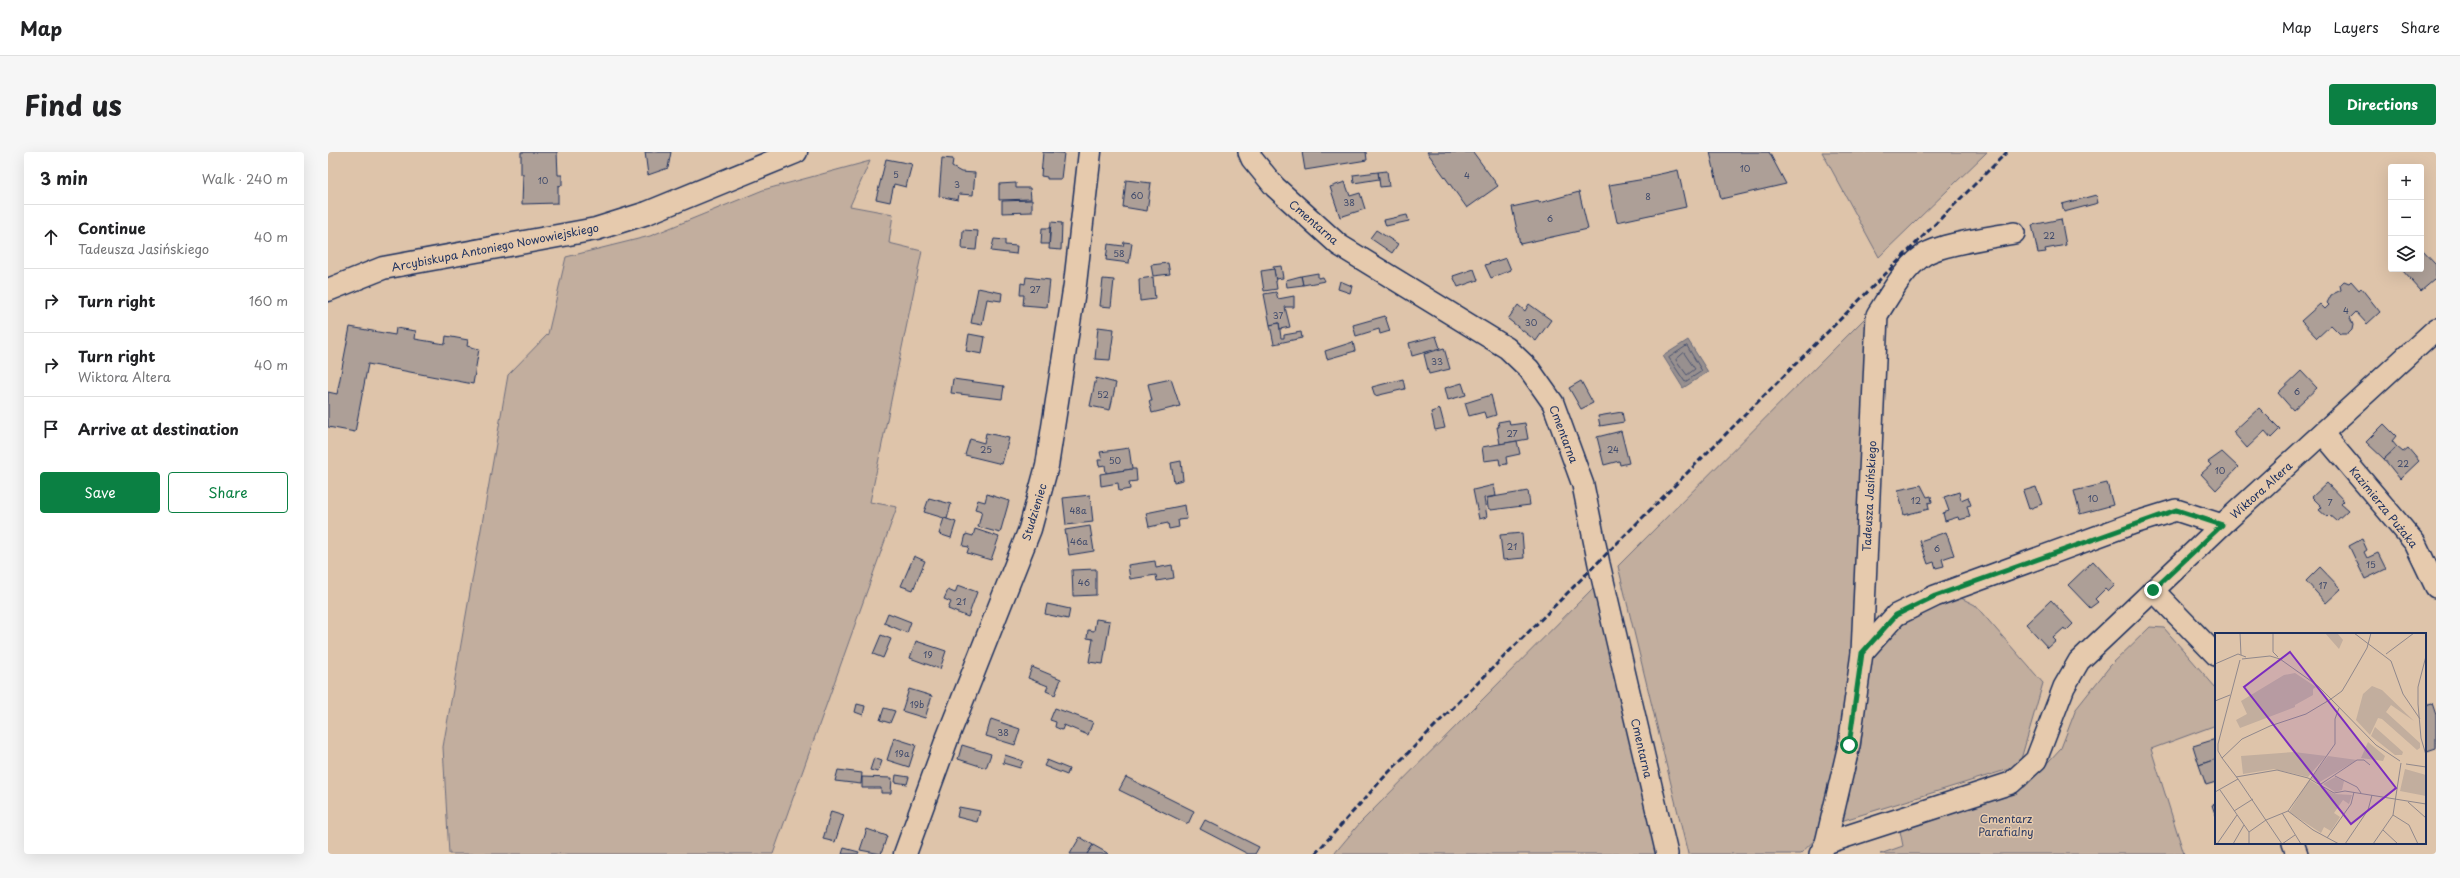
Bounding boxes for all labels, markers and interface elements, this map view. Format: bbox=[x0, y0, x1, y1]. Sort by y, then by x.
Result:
text: Map bbox=[20, 14, 62, 42]
text: Map bbox=[2282, 17, 2312, 38]
text: Layers bbox=[2334, 17, 2379, 38]
text: Share bbox=[2401, 17, 2440, 38]
text: Find us bbox=[24, 83, 122, 126]
button: Directions bbox=[2329, 84, 2436, 125]
house number: 10 bbox=[1740, 161, 1751, 175]
map controls bbox=[2388, 164, 2424, 272]
button: + bbox=[2388, 164, 2424, 200]
text: 3 min bbox=[40, 165, 88, 191]
house number: 5 bbox=[893, 167, 899, 181]
house number: 4 bbox=[1464, 168, 1470, 182]
text: Walk · 240 m bbox=[202, 169, 288, 188]
house number: 10 bbox=[538, 173, 549, 187]
house number: 3 bbox=[954, 177, 960, 191]
house number: 60 bbox=[1131, 188, 1144, 202]
house number: 8 bbox=[1645, 189, 1651, 203]
house number: 38 bbox=[1343, 195, 1355, 209]
street label: Cmentarna bbox=[1285, 196, 1343, 248]
button: − bbox=[2388, 200, 2424, 236]
house number: 6 bbox=[1547, 211, 1553, 225]
text: Continue bbox=[78, 216, 146, 239]
street label: Arcybiskupa Antoniego Nowowiejskiego bbox=[390, 219, 600, 275]
icon: ahead bbox=[40, 226, 62, 248]
text: 40 m bbox=[254, 227, 288, 246]
house number: 22 bbox=[2043, 228, 2055, 242]
button: layers bbox=[2388, 236, 2424, 272]
text: Tadeusza Jasińskiego bbox=[78, 239, 209, 258]
house number: 58 bbox=[1113, 246, 1125, 260]
house number: 27 bbox=[1029, 282, 1041, 296]
text: Turn right bbox=[78, 289, 155, 312]
icon: right bbox=[40, 290, 62, 312]
text: 160 m bbox=[249, 291, 288, 310]
house number: 4 bbox=[2343, 303, 2349, 317]
house number: 37 bbox=[1273, 308, 1283, 322]
house number: 30 bbox=[1525, 315, 1538, 329]
text: Turn right bbox=[78, 344, 155, 367]
icon: right bbox=[40, 354, 62, 376]
house number: 33 bbox=[1431, 354, 1443, 368]
text: 40 m bbox=[254, 355, 288, 374]
text: Wiktora Altera bbox=[78, 367, 171, 386]
house number: 6 bbox=[2294, 384, 2300, 398]
house number: 52 bbox=[1097, 387, 1109, 401]
street label: Cmentarna bbox=[1545, 403, 1583, 466]
text: Arrive at destination bbox=[78, 417, 239, 440]
icon: arrive bbox=[40, 418, 62, 440]
house number: 27 bbox=[1506, 426, 1518, 440]
street label: Tadeusza Jasińskiego bbox=[1858, 440, 1880, 552]
house number: 25 bbox=[980, 442, 992, 456]
house number: 24 bbox=[1607, 442, 1619, 456]
house number: 50 bbox=[1109, 453, 1122, 467]
house number: 22 bbox=[2397, 456, 2409, 470]
street label: Wiktora Altera bbox=[2226, 457, 2296, 523]
house number: 10 bbox=[2215, 463, 2226, 477]
street label: Kazimierza Pużaka bbox=[2346, 463, 2422, 552]
button: Save bbox=[40, 472, 160, 513]
button: Share bbox=[168, 472, 288, 513]
street label: Studzieniec bbox=[1017, 481, 1051, 543]
house number: 10 bbox=[2088, 491, 2099, 505]
house number: 12 bbox=[1911, 493, 1921, 507]
house number: 7 bbox=[2327, 495, 2333, 509]
house number: 48a bbox=[1069, 503, 1087, 517]
house number: 46a bbox=[1070, 534, 1088, 548]
house number: 21 bbox=[1507, 539, 1517, 553]
house number: 6 bbox=[1934, 541, 1940, 555]
house number: 15 bbox=[2366, 557, 2376, 571]
house number: 46 bbox=[1078, 575, 1090, 589]
house number: 17 bbox=[2319, 578, 2328, 592]
route end bbox=[2144, 581, 2162, 599]
house number: 21 bbox=[956, 594, 966, 608]
inset map bbox=[2215, 633, 2426, 844]
house number: 19 bbox=[923, 647, 933, 661]
house number: 19b bbox=[910, 697, 924, 711]
street label: Cmentarna bbox=[1627, 716, 1657, 780]
house number: 38 bbox=[997, 725, 1009, 739]
route start bbox=[1840, 736, 1858, 754]
house number: 19a bbox=[895, 746, 910, 760]
park label: Cmentarz Parafialny bbox=[1978, 810, 2034, 840]

